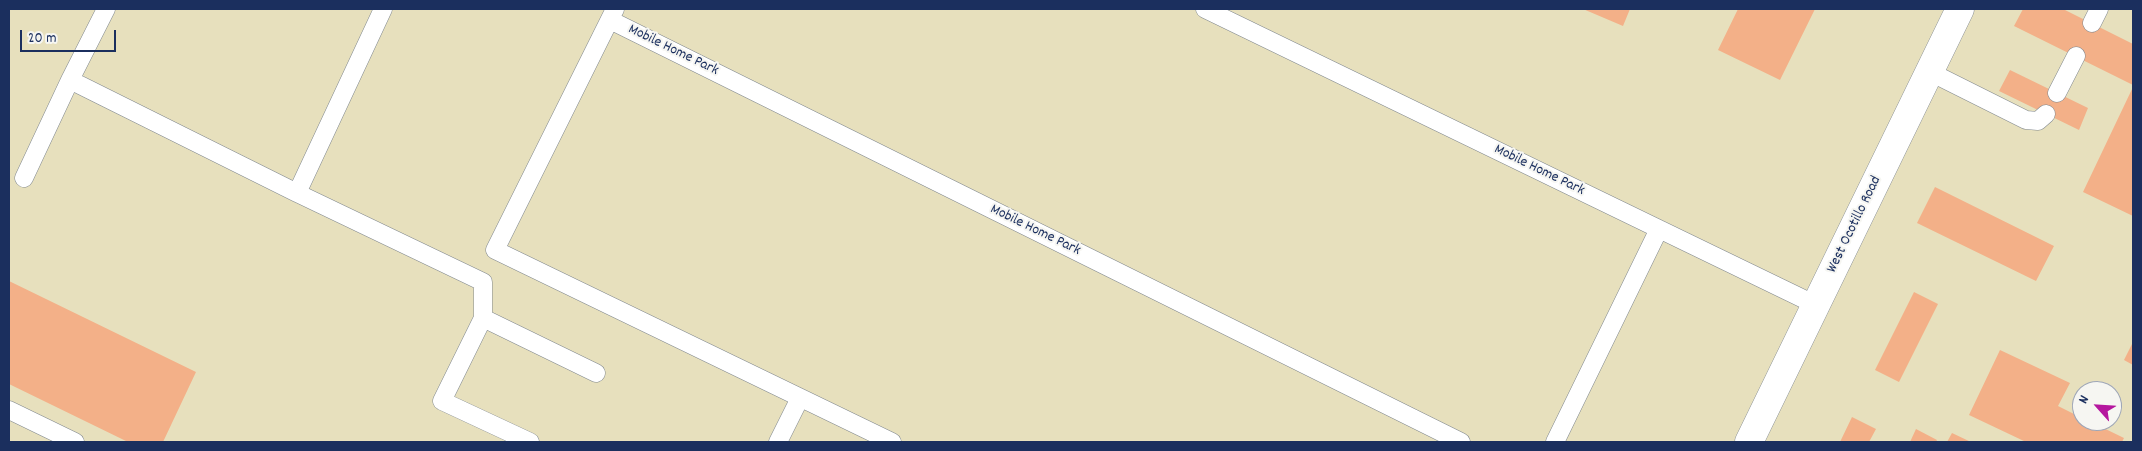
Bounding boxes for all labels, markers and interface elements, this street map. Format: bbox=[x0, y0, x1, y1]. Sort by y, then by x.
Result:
scale bar bbox=[22, 20, 119, 52]
street label: Mobile Home Park bbox=[625, 21, 721, 81]
text: 20 m bbox=[28, 28, 56, 50]
street label: Mobile Home Park bbox=[1491, 141, 1587, 201]
street label: West Ocotillo Road bbox=[1824, 174, 1886, 276]
street label: Mobile Home Park bbox=[987, 201, 1083, 261]
north arrow bbox=[2072, 381, 2122, 431]
text: N bbox=[2074, 392, 2095, 407]

